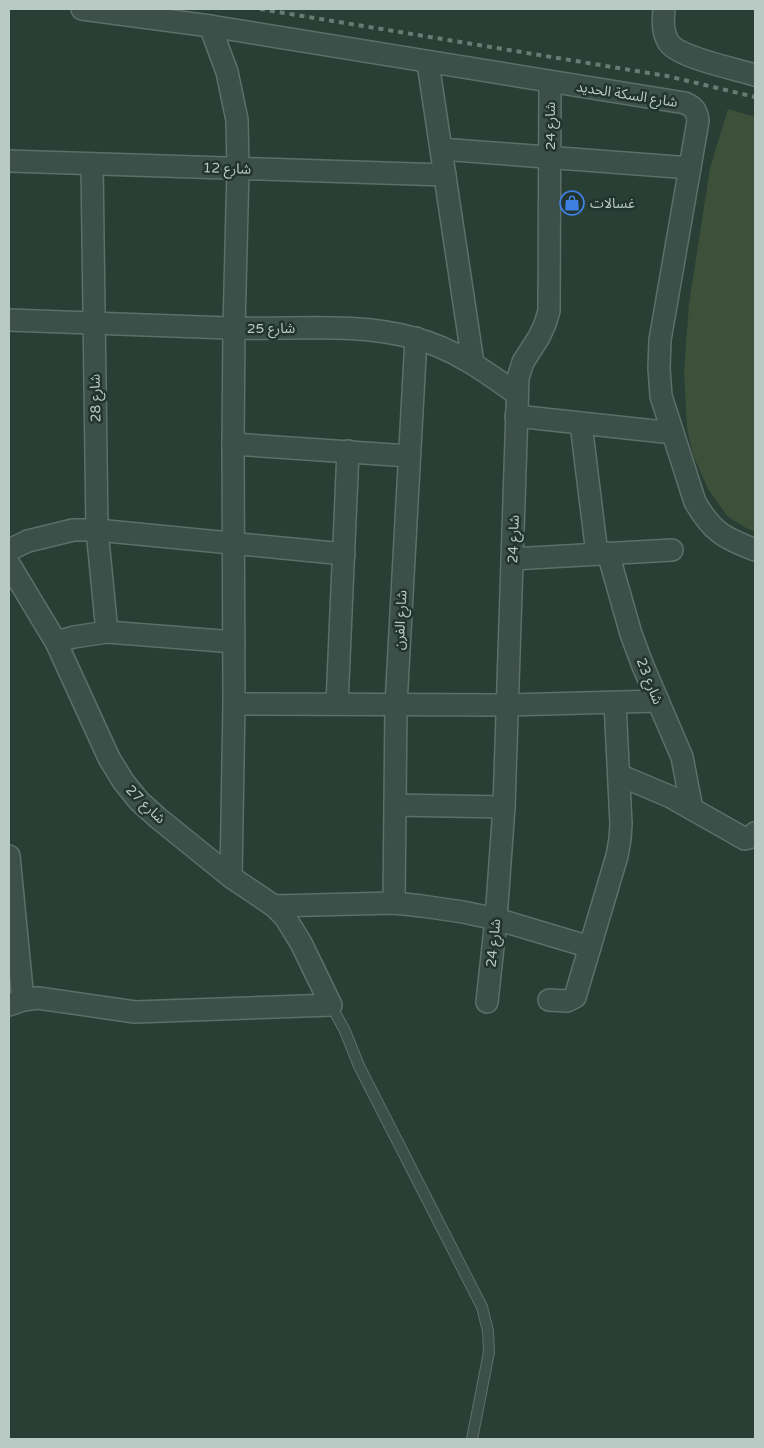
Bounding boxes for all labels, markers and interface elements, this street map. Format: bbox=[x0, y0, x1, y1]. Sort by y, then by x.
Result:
street label: شارع السكة الحديد bbox=[575, 78, 679, 113]
street label: شارع 24 bbox=[542, 102, 561, 150]
street label: شارع 12 bbox=[202, 159, 252, 180]
shop icon: غسالات bbox=[559, 190, 585, 216]
place label: غسالات bbox=[590, 195, 635, 212]
street label: شارع 25 bbox=[247, 320, 295, 339]
street label: شارع 28 bbox=[87, 374, 106, 422]
street label: شارع 24 bbox=[504, 514, 525, 564]
street label: شارع الفرن bbox=[390, 590, 413, 651]
street label: شارع 23 bbox=[631, 656, 667, 708]
street label: شارع 27 bbox=[121, 781, 169, 829]
street label: شارع 24 bbox=[483, 918, 506, 968]

